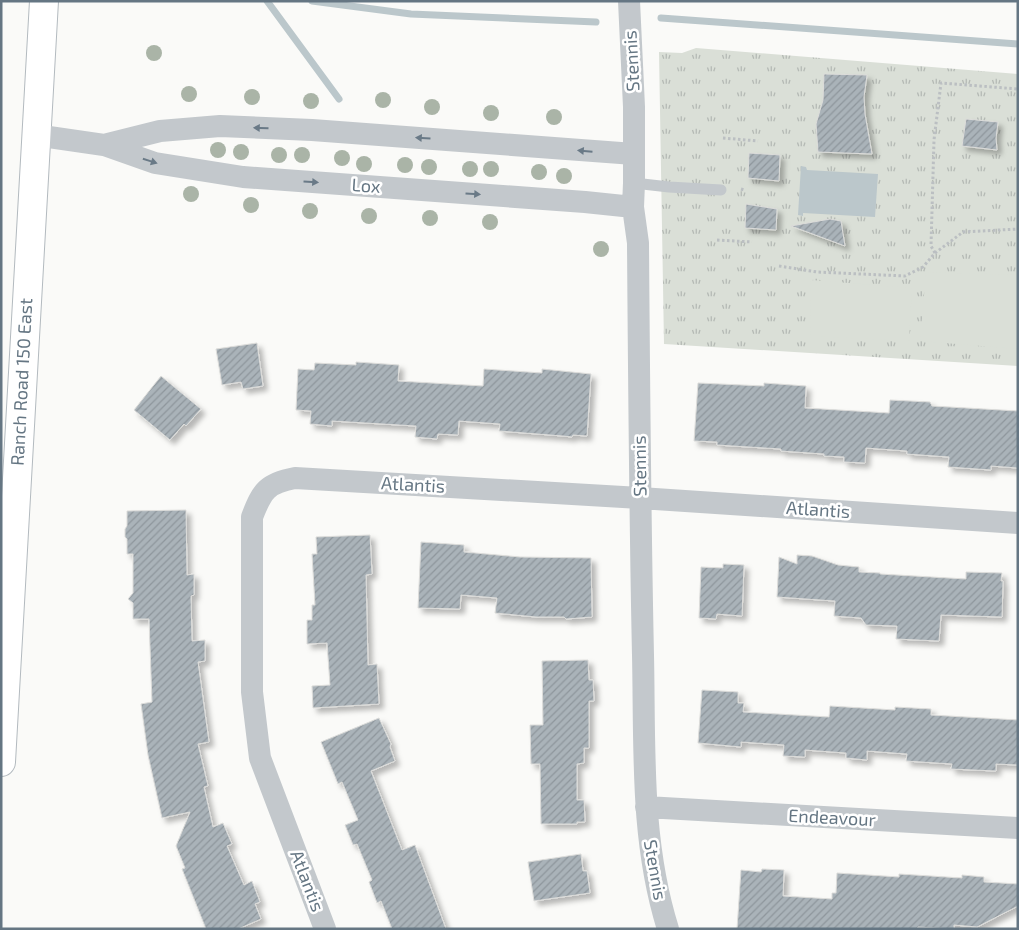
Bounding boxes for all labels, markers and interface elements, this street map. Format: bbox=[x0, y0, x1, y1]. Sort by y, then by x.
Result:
street label: Stennis bbox=[618, 30, 644, 92]
one-way arrow bbox=[253, 124, 269, 132]
one-way arrow bbox=[415, 133, 431, 141]
one-way arrow bbox=[577, 146, 593, 154]
one-way arrow bbox=[143, 157, 158, 165]
street label: Lox bbox=[351, 173, 382, 197]
one-way arrow bbox=[303, 179, 319, 187]
one-way arrow bbox=[465, 190, 481, 198]
street label: Ranch Road 150 East bbox=[6, 297, 36, 466]
street label: Stennis bbox=[627, 435, 651, 497]
street label: Atlantis bbox=[381, 471, 446, 497]
street label: Atlantis bbox=[785, 496, 851, 522]
street label: Endeavour bbox=[788, 804, 876, 830]
street label: Stennis bbox=[640, 838, 672, 902]
street label: Atlantis bbox=[286, 847, 330, 914]

